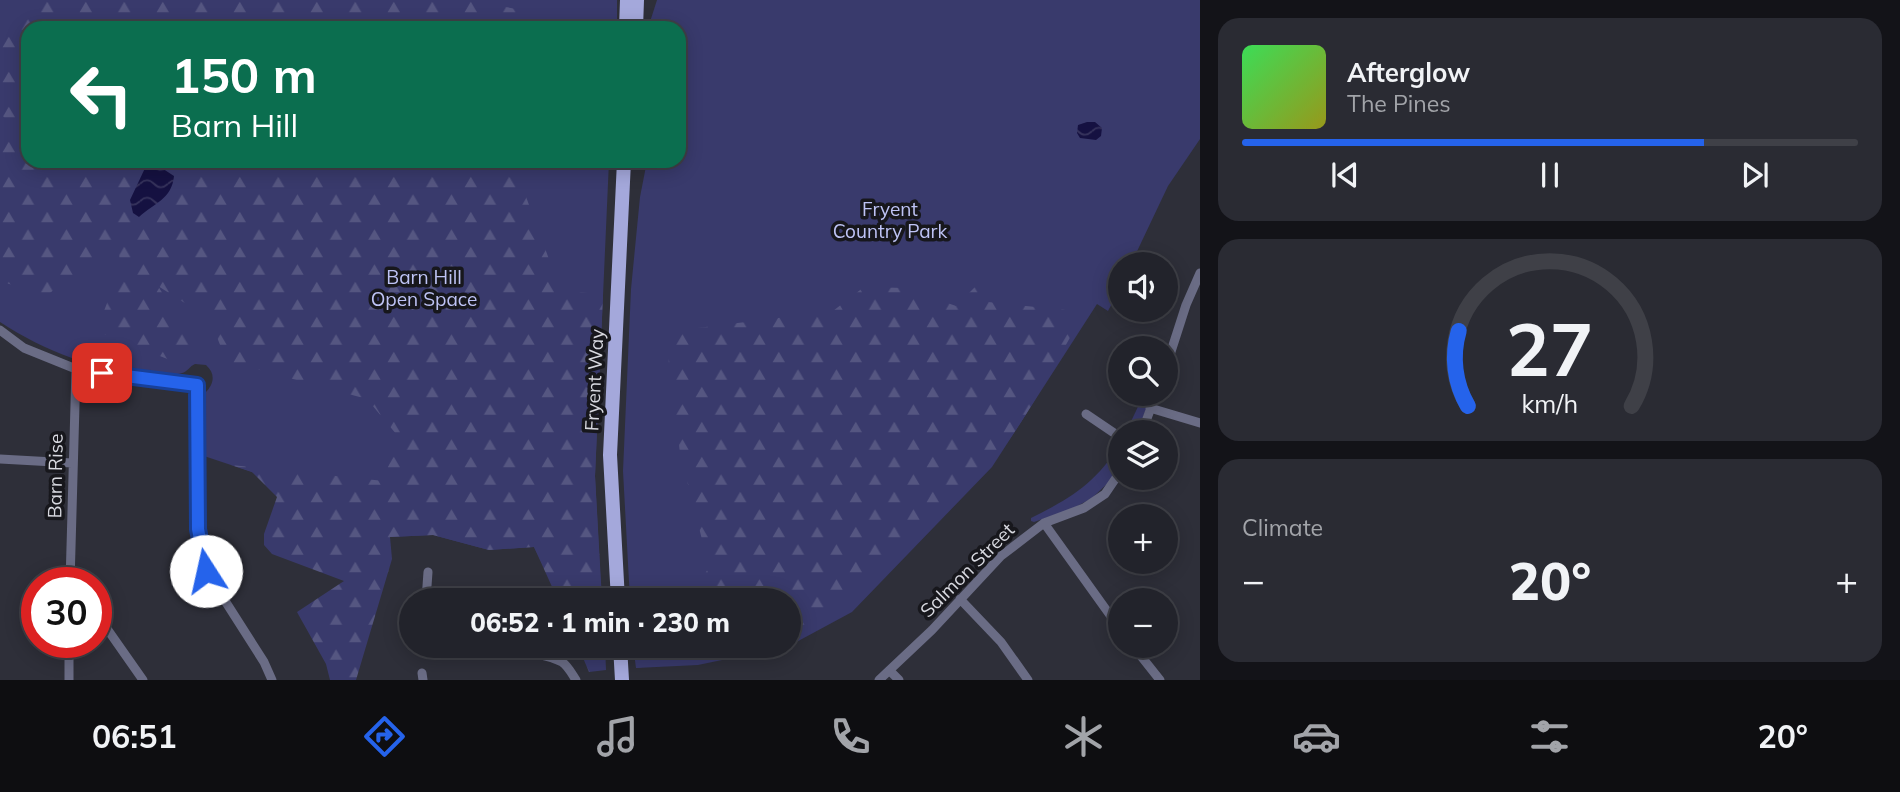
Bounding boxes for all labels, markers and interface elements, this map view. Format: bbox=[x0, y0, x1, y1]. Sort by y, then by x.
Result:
text: 150 m bbox=[171, 44, 317, 105]
icon: left bbox=[56, 49, 147, 140]
text: Afterglow bbox=[1347, 56, 1470, 89]
text: The Pines bbox=[1347, 89, 1451, 118]
text: Barn Hill bbox=[171, 105, 298, 145]
icon: previous bbox=[1326, 156, 1364, 194]
icon: pause bbox=[1531, 156, 1569, 194]
icon: next bbox=[1736, 156, 1774, 194]
park label: Fryent Country Park bbox=[833, 197, 947, 243]
map controls bbox=[1108, 252, 1178, 658]
button: sound bbox=[1108, 252, 1178, 322]
park label: Barn Hill Open Space bbox=[371, 265, 477, 311]
text: 27 bbox=[1506, 303, 1594, 394]
street label: Fryent Way bbox=[579, 328, 609, 432]
button: search bbox=[1108, 336, 1178, 406]
pin bbox=[72, 343, 132, 403]
icon: arrive bbox=[83, 354, 121, 392]
text: km/h bbox=[1522, 388, 1578, 419]
button: layers bbox=[1108, 420, 1178, 490]
street label: Barn Rise bbox=[42, 433, 68, 519]
button: + bbox=[1108, 504, 1178, 574]
text: Climate bbox=[1242, 513, 1323, 542]
street label: Salmon Street bbox=[915, 517, 1020, 622]
position arrow bbox=[169, 534, 243, 608]
text: 20° bbox=[1509, 548, 1591, 613]
text: − bbox=[1242, 556, 1265, 604]
text: + bbox=[1835, 556, 1858, 604]
speed limit sign: 30 bbox=[21, 567, 112, 658]
button: − bbox=[1108, 588, 1178, 658]
text: 06:52 · 1 min · 230 m bbox=[470, 606, 730, 639]
icon: directions bbox=[360, 712, 409, 761]
icon: music bbox=[593, 712, 642, 761]
icon: phone bbox=[826, 712, 875, 761]
icon: climate bbox=[1059, 712, 1108, 761]
icon: car bbox=[1292, 712, 1341, 761]
icon: filters bbox=[1525, 712, 1574, 761]
text: 06:51 bbox=[92, 716, 177, 756]
text: 20° bbox=[1757, 716, 1808, 756]

